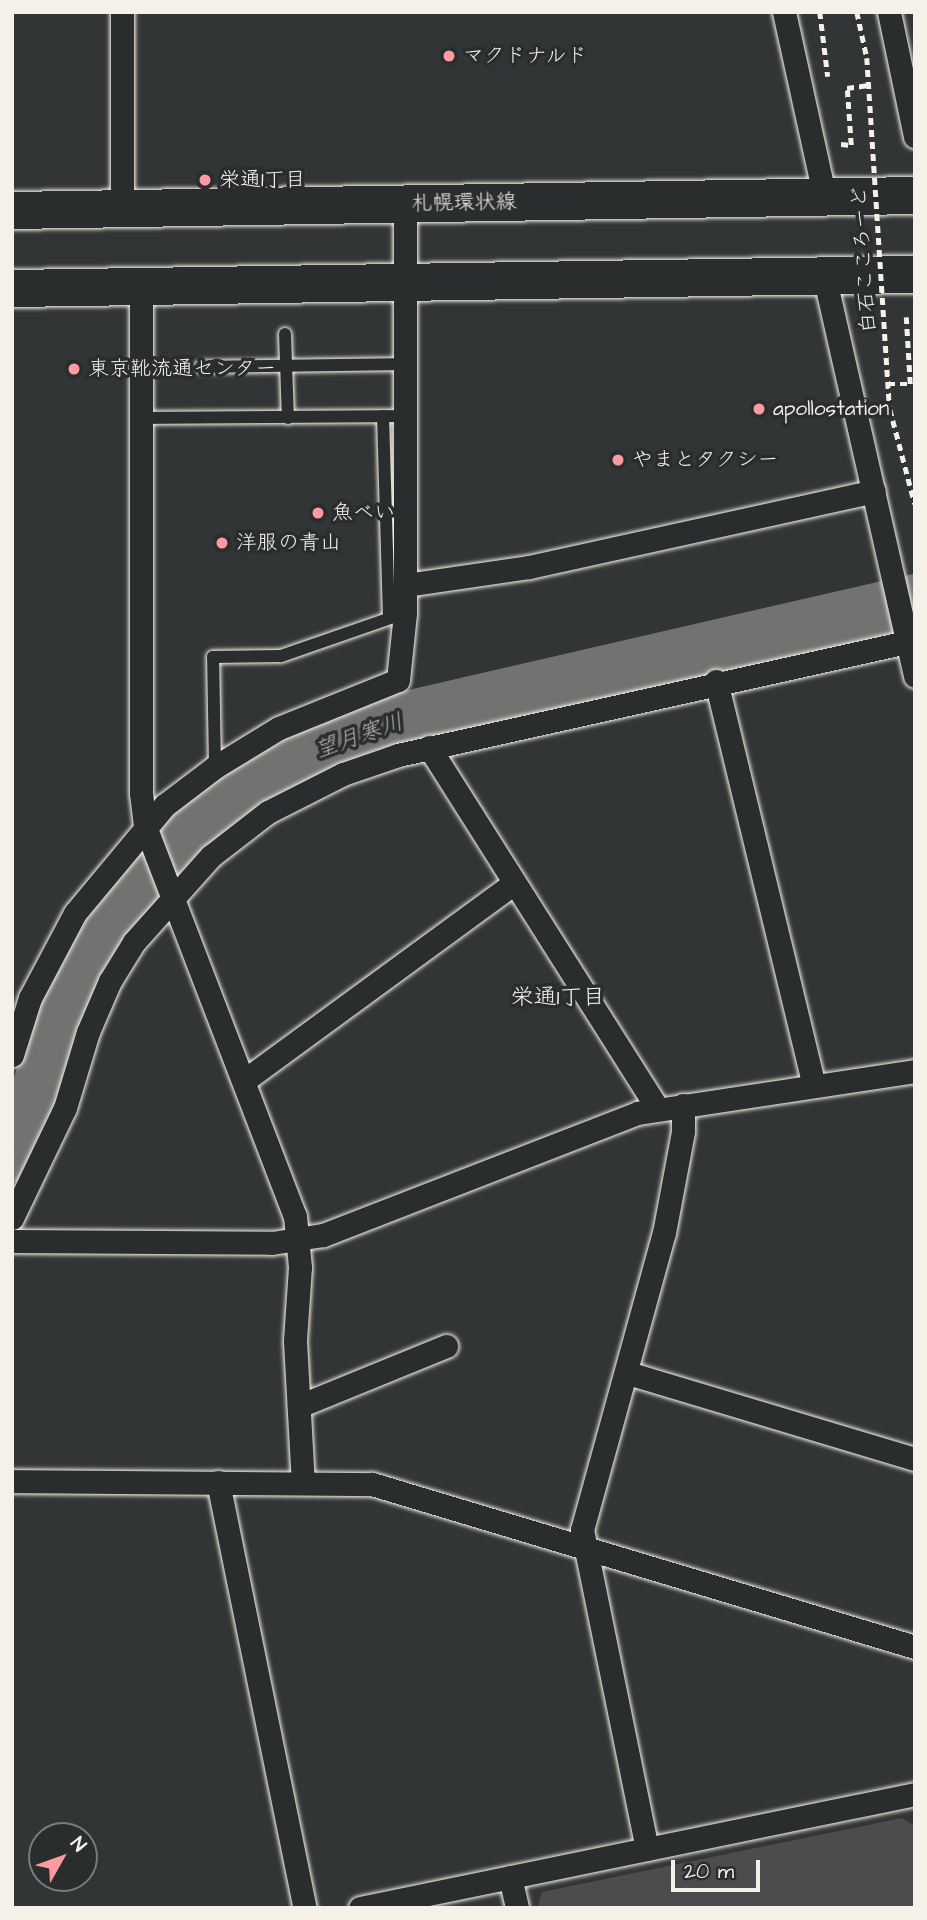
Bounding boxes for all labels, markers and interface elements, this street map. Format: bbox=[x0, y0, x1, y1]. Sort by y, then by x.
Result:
place label: マクドナルド bbox=[463, 43, 589, 69]
marker: マクドナルド bbox=[441, 48, 457, 64]
place label: 栄通1丁目 bbox=[219, 167, 306, 193]
marker: 栄通1丁目 bbox=[197, 172, 213, 188]
street label: 白石こころーど bbox=[846, 186, 882, 334]
street label: 札幌環状線 bbox=[411, 189, 517, 217]
place label: 東京靴流通センター bbox=[88, 356, 277, 382]
marker: 東京靴流通センター bbox=[66, 361, 82, 377]
place label: apollostation bbox=[773, 396, 889, 422]
marker: apollostation bbox=[751, 401, 767, 417]
place label: やまとタクシー bbox=[632, 447, 779, 473]
marker: やまとタクシー bbox=[610, 452, 626, 468]
place label: 魚べい bbox=[332, 500, 395, 526]
marker: 魚べい bbox=[310, 505, 326, 521]
place label: 洋服の青山 bbox=[236, 530, 341, 556]
marker: 洋服の青山 bbox=[214, 535, 230, 551]
water label: 望月寒川 bbox=[311, 708, 407, 764]
district label: 栄通1丁目 bbox=[511, 983, 605, 1011]
north arrow bbox=[28, 1822, 98, 1892]
text: N bbox=[64, 1831, 92, 1858]
scale bar bbox=[675, 1846, 764, 1890]
text: 20 m bbox=[684, 1857, 734, 1886]

